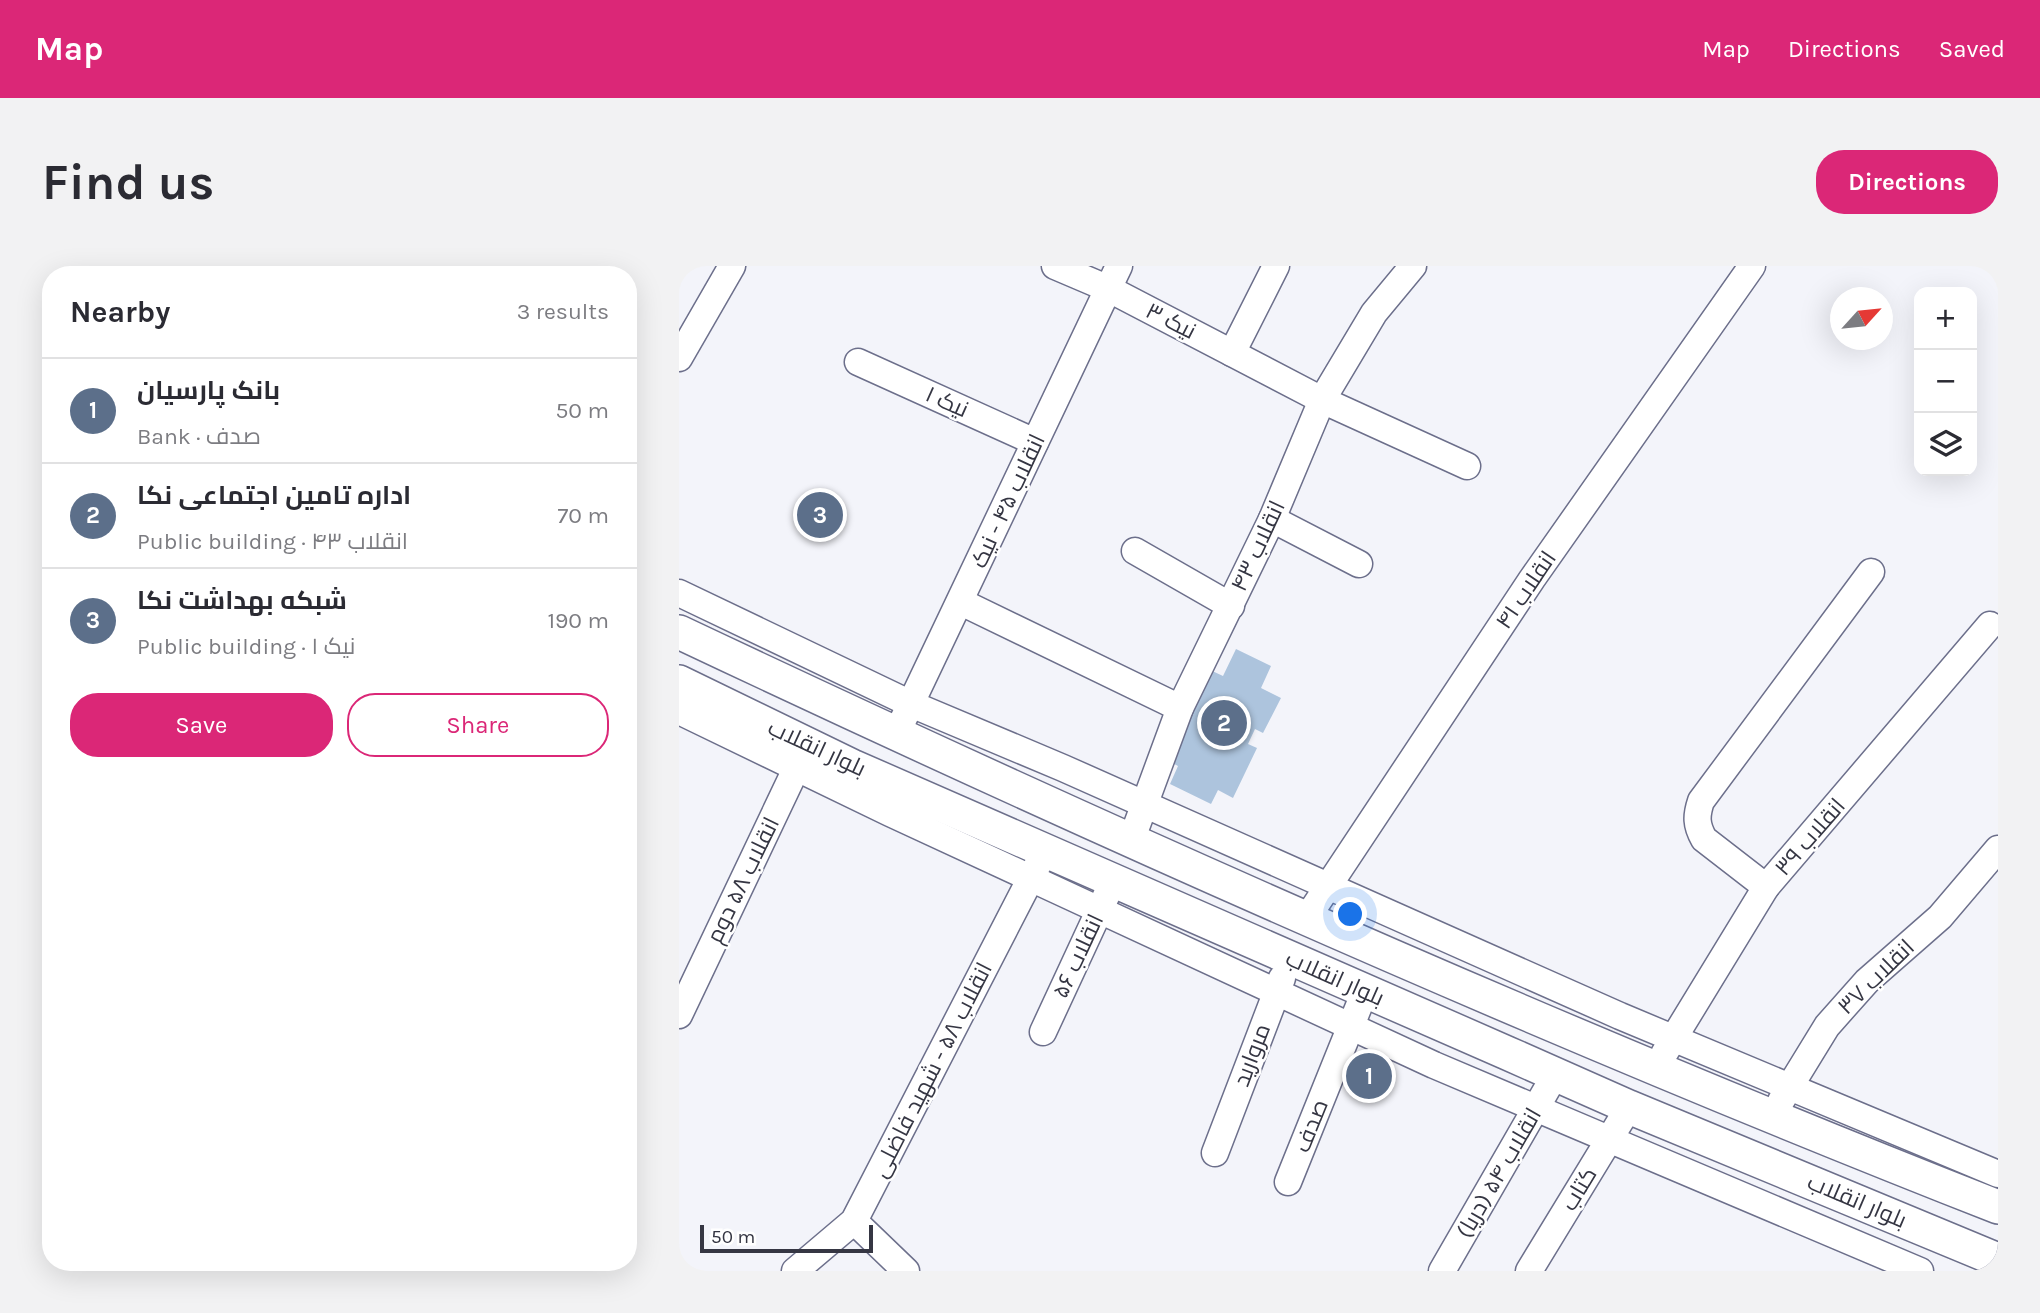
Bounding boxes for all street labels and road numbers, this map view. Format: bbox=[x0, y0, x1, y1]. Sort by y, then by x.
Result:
street label: نیک ۳ bbox=[1141, 297, 1201, 345]
street label: نیک ۱ bbox=[921, 381, 973, 423]
street label: انقلاب ۴۵ - نیک bbox=[965, 430, 1051, 572]
street label: انقلاب ۴۳ bbox=[1225, 496, 1291, 596]
street label: انقلاب ۴۱ bbox=[1490, 546, 1562, 634]
street label: بلوار انقلاب bbox=[764, 714, 870, 782]
street label: انقلاب ۳۹ bbox=[1769, 793, 1851, 881]
street label: انقلاب ۵۸ دوم bbox=[701, 813, 787, 948]
street label: انقلاب ۵۶ bbox=[1047, 910, 1109, 1002]
street label: انقلاب ۳۷ bbox=[1832, 934, 1920, 1020]
street label: بلوار انقلاب bbox=[1282, 944, 1388, 1012]
street label: انقلاب ۵۸ - شهید فاضلی bbox=[866, 958, 998, 1182]
street label: مروارید bbox=[1228, 1020, 1276, 1090]
street label: صدف bbox=[1288, 1095, 1334, 1157]
street label: انقلاب ۵۴ (دریا) bbox=[1451, 1103, 1547, 1243]
street label: کتاب bbox=[1556, 1162, 1602, 1216]
street label: بلوار انقلاب bbox=[1803, 1168, 1911, 1234]

